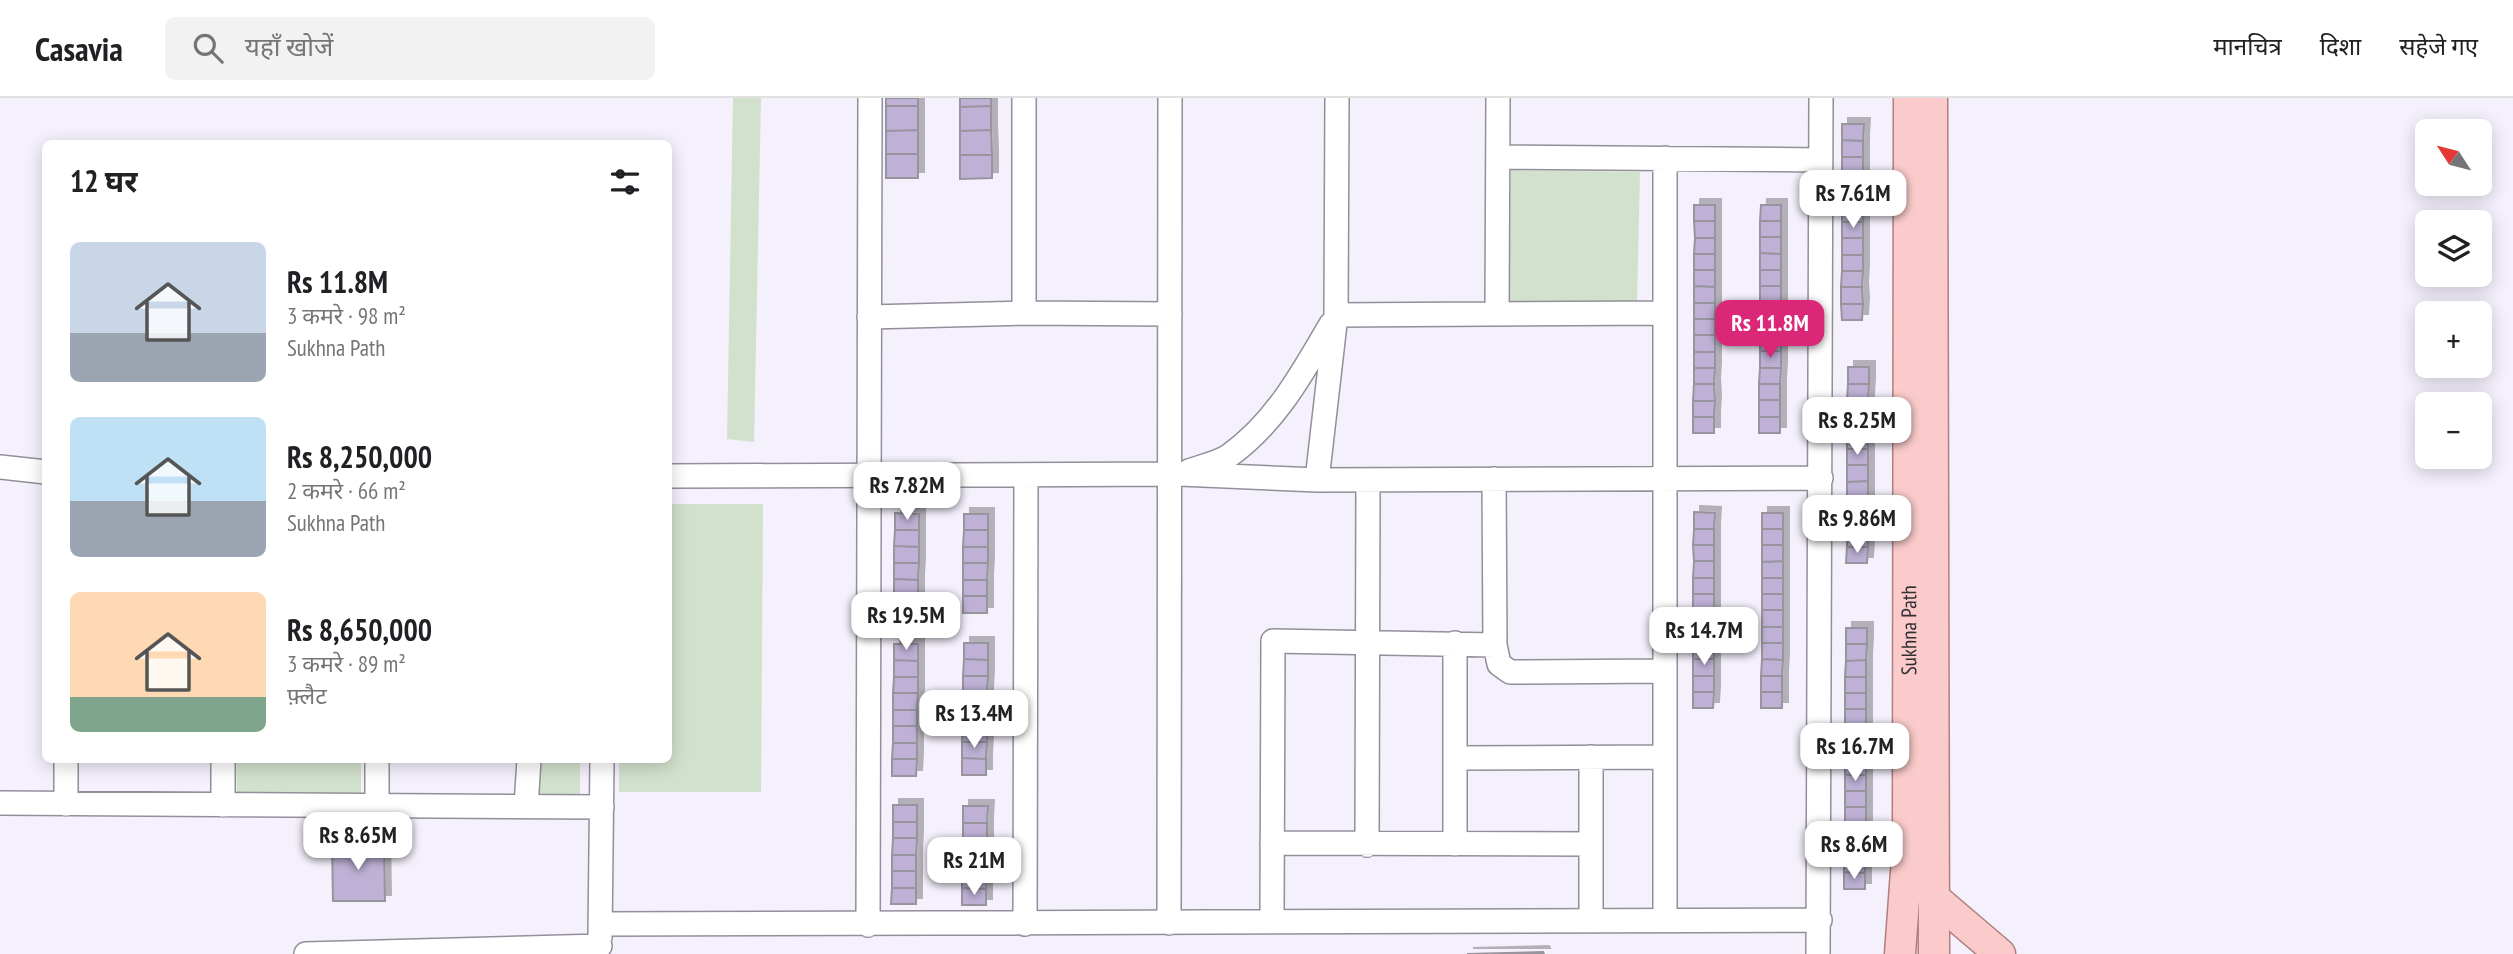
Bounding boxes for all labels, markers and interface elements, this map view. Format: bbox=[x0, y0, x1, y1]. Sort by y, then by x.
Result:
search box bbox=[165, 17, 655, 80]
text: Casavia bbox=[35, 27, 123, 70]
icon: search bbox=[189, 29, 227, 67]
text: यहाँ खोजें bbox=[245, 30, 333, 63]
text: मानचित्र bbox=[2213, 31, 2282, 62]
text: दिशा bbox=[2320, 31, 2361, 62]
text: सहेजे गए bbox=[2399, 31, 2478, 62]
north arrow bbox=[2415, 119, 2492, 196]
map controls bbox=[2415, 119, 2492, 469]
text: 12 घर bbox=[70, 161, 138, 200]
icon: filters bbox=[606, 163, 644, 201]
pin: Rs 7.61M bbox=[1781, 170, 1925, 230]
text: Rs 7.61M bbox=[1815, 178, 1891, 207]
button: layers bbox=[2415, 210, 2492, 287]
text: Rs 11.8M bbox=[287, 262, 388, 301]
icon: home bbox=[126, 270, 210, 354]
pin: Rs 11.8M bbox=[1698, 300, 1842, 360]
text: 3 कमरे · 98 m² bbox=[287, 301, 406, 330]
button: + bbox=[2415, 301, 2492, 378]
text: Rs 11.8M bbox=[1731, 308, 1809, 337]
text: Sukhna Path bbox=[287, 333, 385, 362]
button: − bbox=[2415, 392, 2492, 469]
pin: Rs 8.25M bbox=[1785, 398, 1929, 457]
text: Rs 8.25M bbox=[1818, 405, 1896, 434]
text: Rs 8,250,000 bbox=[287, 437, 432, 476]
icon: home bbox=[126, 445, 210, 529]
pin: Rs 7.82M bbox=[835, 462, 979, 522]
text: Rs 7.82M bbox=[869, 470, 945, 499]
text: 2 कमरे · 66 m² bbox=[287, 476, 406, 505]
pin: Rs 9.86M bbox=[1785, 496, 1929, 555]
text: Rs 9.86M bbox=[1818, 503, 1896, 532]
text: Sukhna Path bbox=[287, 508, 385, 537]
street label: Sukhna Path bbox=[1895, 585, 1922, 675]
pin: Rs 19.5M bbox=[834, 592, 978, 652]
text: Rs 19.5M bbox=[867, 600, 945, 629]
pin: Rs 14.7M bbox=[1632, 608, 1776, 667]
text: Rs 8,650,000 bbox=[287, 610, 432, 649]
text: Rs 14.7M bbox=[1665, 615, 1743, 644]
icon: home bbox=[126, 620, 210, 704]
text: 3 कमरे · 89 m² bbox=[287, 649, 406, 678]
text: फ़्लैट bbox=[287, 681, 327, 710]
pin: Rs 13.4M bbox=[902, 690, 1046, 750]
text: Rs 13.4M bbox=[935, 698, 1013, 727]
pin: Rs 16.7M bbox=[1783, 724, 1927, 783]
text: Rs 16.7M bbox=[1816, 731, 1894, 760]
pin: Rs 8.65M bbox=[286, 812, 430, 872]
text: Rs 8.65M bbox=[319, 820, 397, 849]
pin: Rs 8.6M bbox=[1789, 822, 1919, 881]
text: Rs 8.6M bbox=[1821, 829, 1887, 858]
pin: Rs 21M bbox=[917, 838, 1031, 897]
text: Rs 21M bbox=[943, 845, 1005, 874]

